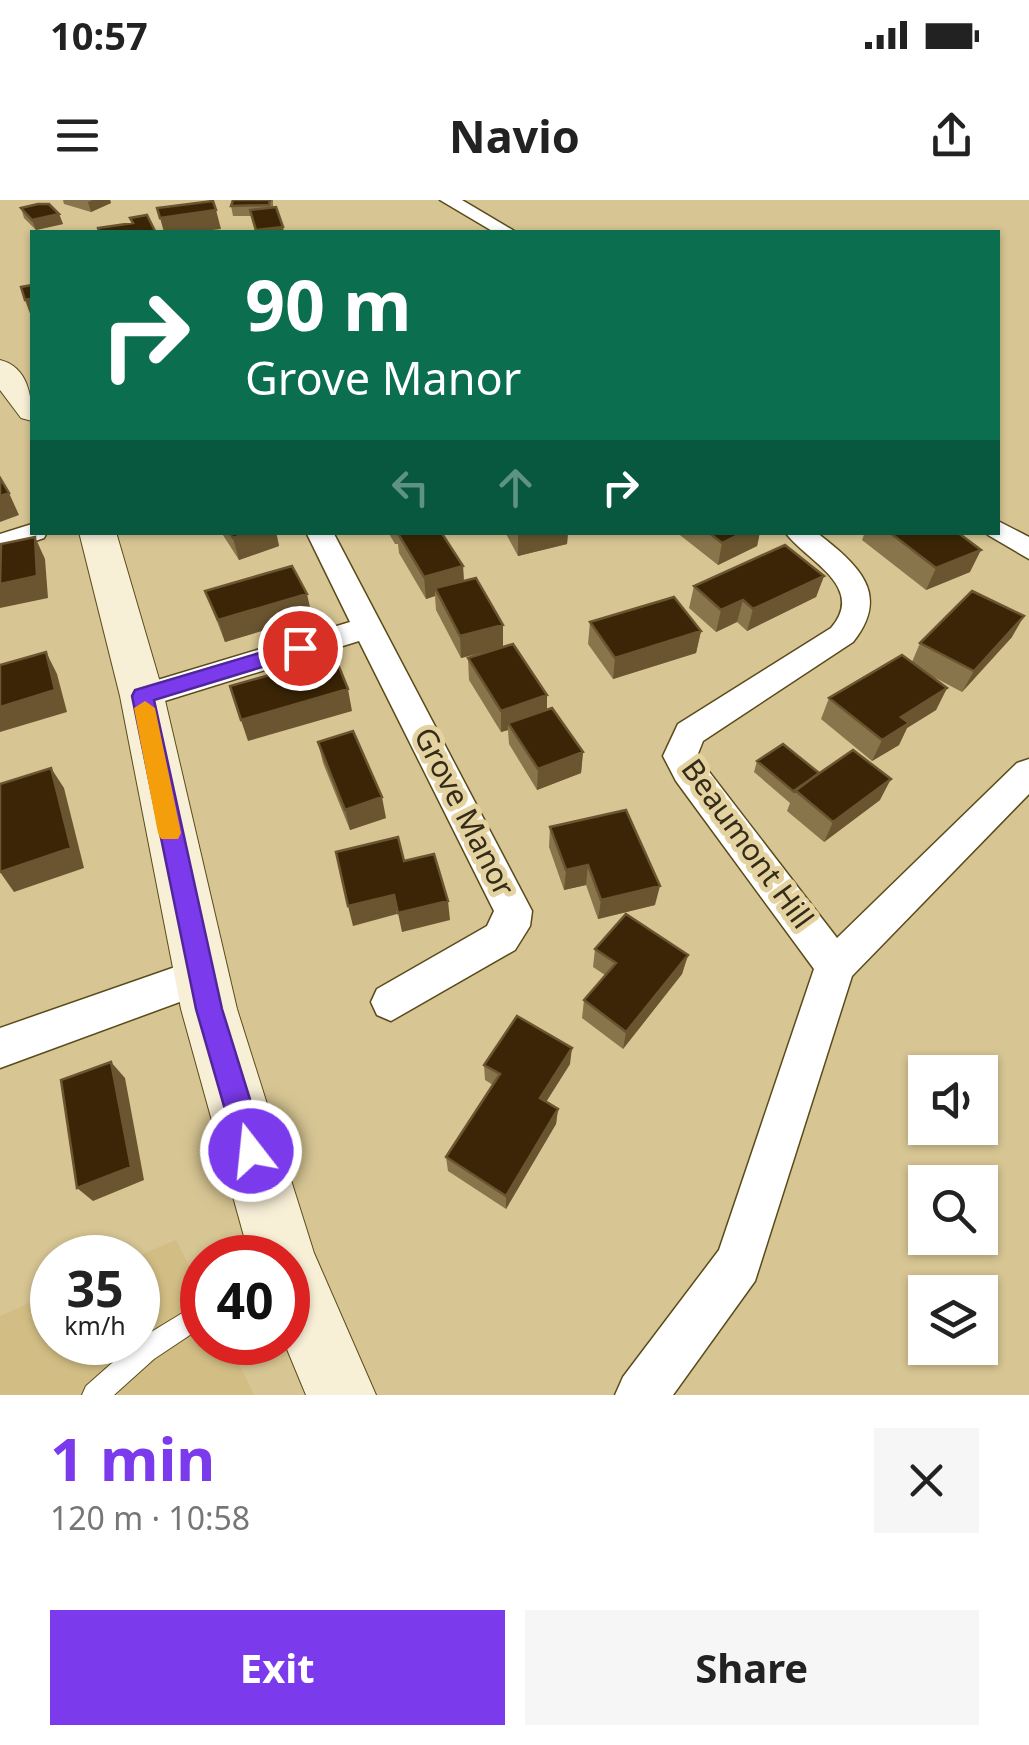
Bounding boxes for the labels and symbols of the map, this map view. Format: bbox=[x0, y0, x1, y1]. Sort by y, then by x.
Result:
pin bbox=[258, 606, 343, 691]
street label: Grove Manor bbox=[405, 720, 525, 903]
street label: Beaumont Hill bbox=[673, 750, 824, 936]
position arrow bbox=[199, 1099, 303, 1203]
speed limit sign: 40 bbox=[180, 1235, 310, 1365]

